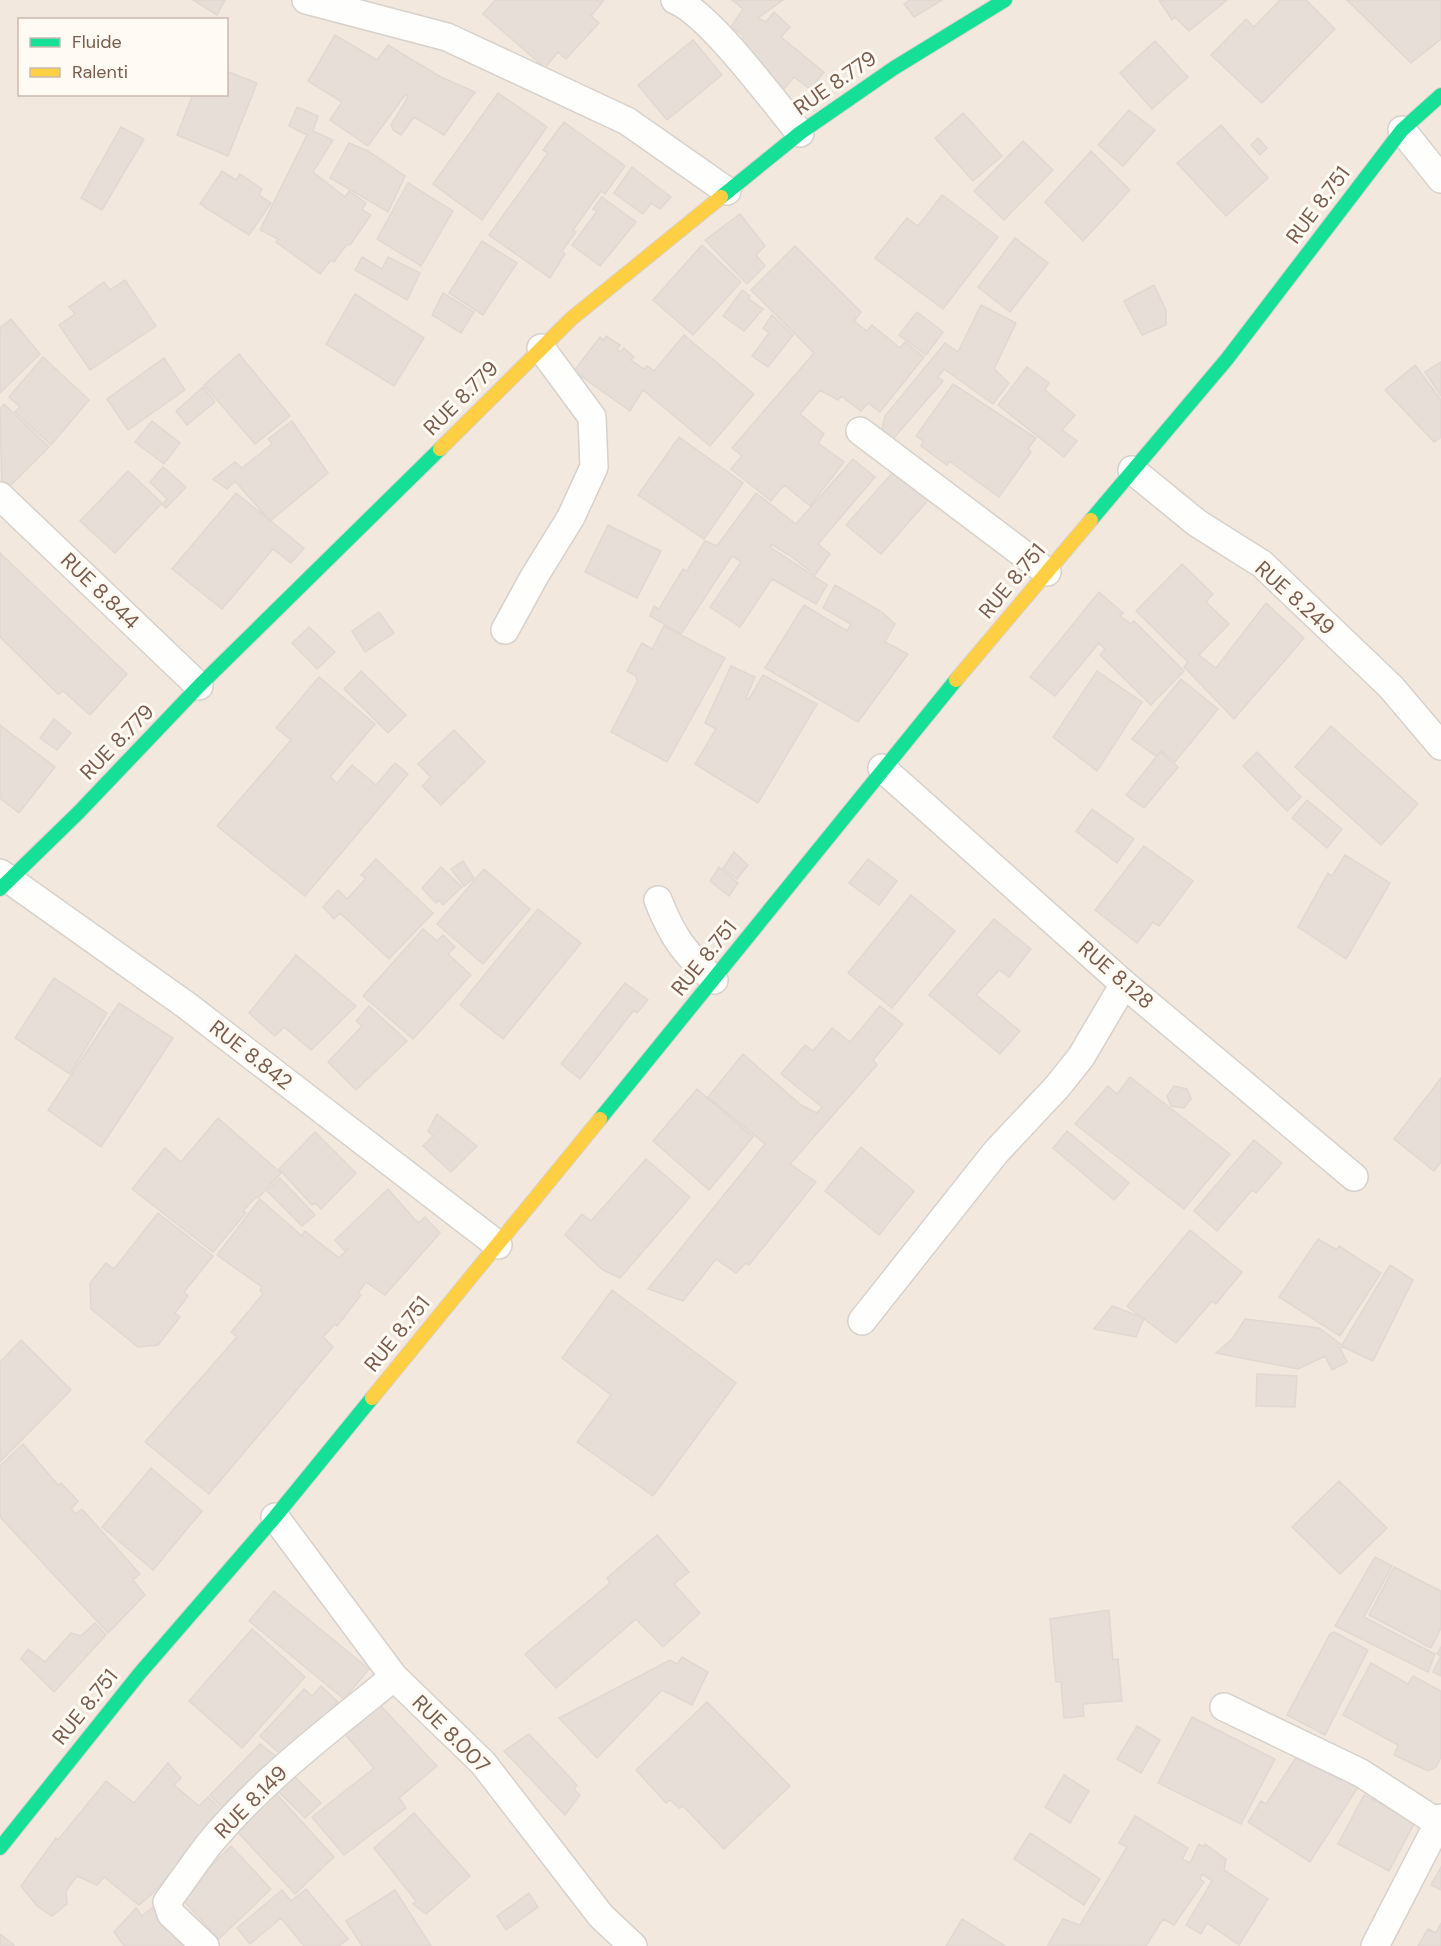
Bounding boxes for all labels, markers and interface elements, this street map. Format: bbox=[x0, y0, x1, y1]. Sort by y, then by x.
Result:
legend bbox=[18, 18, 228, 96]
text: Fluide bbox=[72, 30, 122, 54]
street label: RUE 8.779 bbox=[788, 44, 882, 122]
text: Ralenti bbox=[72, 60, 128, 84]
street label: RUE 8.751 bbox=[1280, 161, 1356, 249]
street label: RUE 8.779 bbox=[417, 354, 505, 442]
street label: RUE 8.751 bbox=[972, 538, 1052, 624]
street label: RUE 8.844 bbox=[55, 547, 145, 636]
street label: RUE 8.249 bbox=[1249, 555, 1341, 641]
street label: RUE 8.779 bbox=[74, 698, 160, 786]
street label: RUE 8.751 bbox=[665, 914, 743, 1002]
street label: RUE 8.128 bbox=[1072, 935, 1160, 1015]
street label: RUE 8.842 bbox=[204, 1014, 298, 1096]
street label: RUE 8.751 bbox=[358, 1290, 436, 1378]
street label: RUE 8.751 bbox=[46, 1663, 124, 1751]
street label: RUE 8.007 bbox=[406, 1689, 496, 1779]
street label: RUE 8.149 bbox=[208, 1759, 294, 1845]

